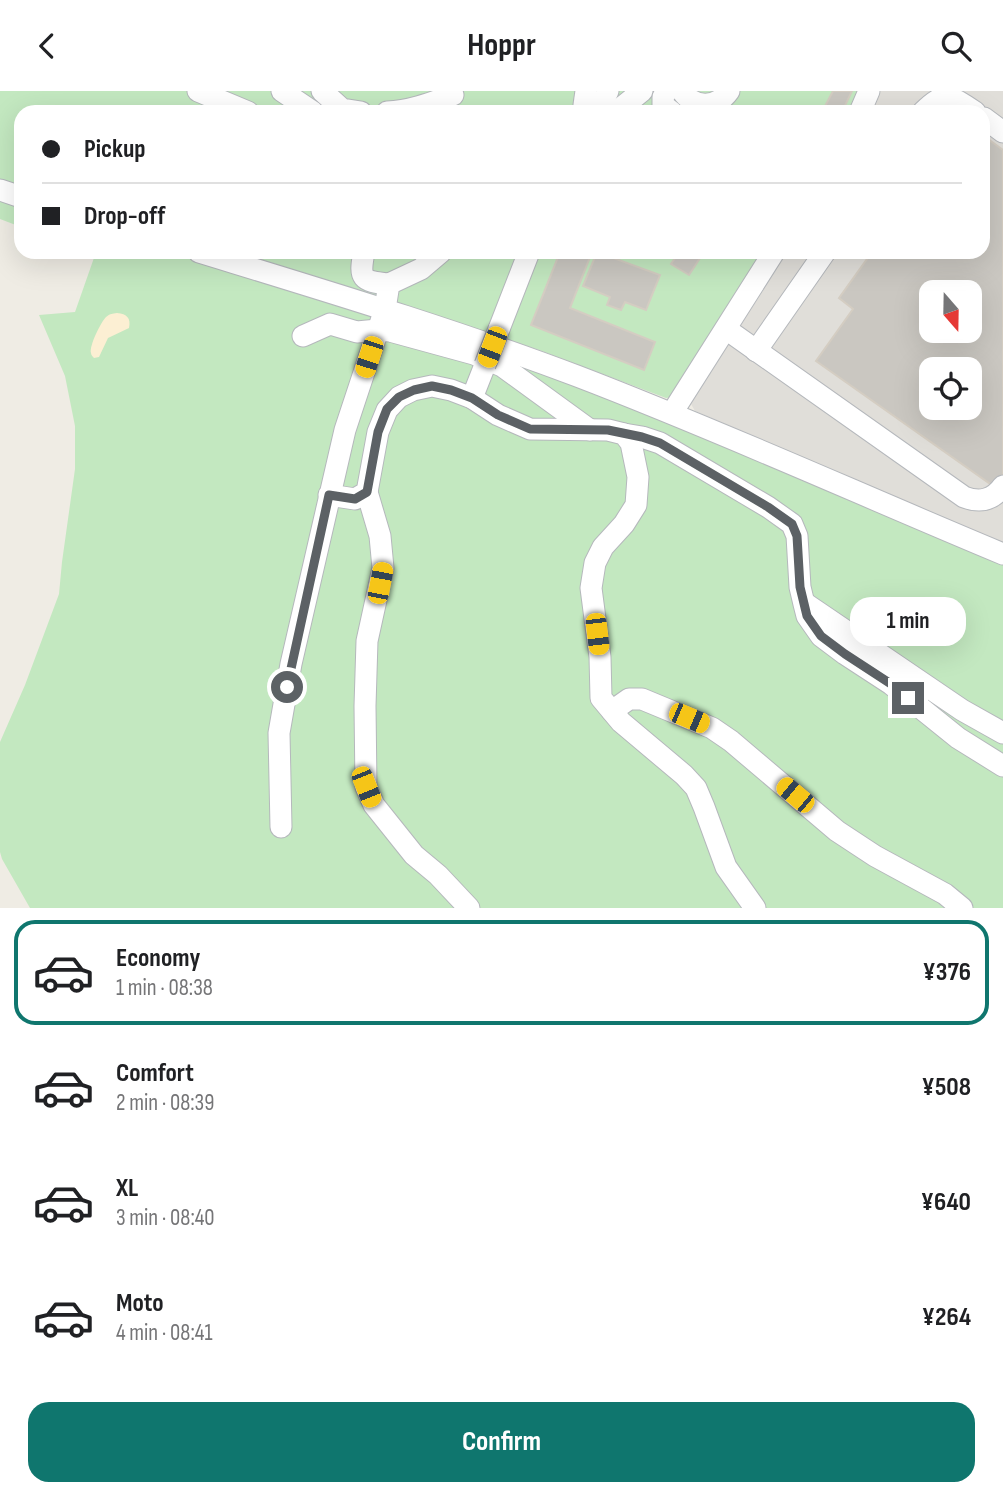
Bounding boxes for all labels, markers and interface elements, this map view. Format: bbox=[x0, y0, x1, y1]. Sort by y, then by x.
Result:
text: Hoppr bbox=[467, 26, 536, 65]
icon: back bbox=[28, 27, 66, 65]
icon: search bbox=[937, 27, 975, 65]
text: Pickup bbox=[84, 134, 146, 165]
text: Drop-off bbox=[84, 201, 165, 232]
north arrow bbox=[919, 280, 982, 343]
map controls bbox=[919, 280, 982, 420]
car bbox=[475, 324, 510, 370]
car bbox=[353, 334, 386, 380]
button: locate bbox=[919, 357, 982, 420]
car bbox=[366, 560, 395, 606]
callout: 1 min bbox=[850, 596, 966, 645]
text: 1 min bbox=[887, 607, 929, 635]
car bbox=[585, 612, 610, 656]
route start bbox=[271, 671, 303, 703]
route end bbox=[892, 682, 924, 714]
car bbox=[666, 700, 713, 736]
car bbox=[349, 764, 384, 810]
car bbox=[773, 773, 818, 817]
icon: car bbox=[32, 941, 95, 1004]
text: Economy bbox=[116, 943, 200, 974]
text: ¥376 bbox=[922, 957, 971, 988]
text: 1 min · 08:38 bbox=[116, 974, 213, 1002]
icon: car bbox=[32, 1056, 95, 1119]
text: Comfort bbox=[116, 1058, 194, 1089]
text: ¥508 bbox=[922, 1072, 971, 1103]
text: 2 min · 08:39 bbox=[116, 1089, 214, 1117]
icon: car bbox=[32, 1171, 95, 1234]
text: XL bbox=[116, 1173, 138, 1204]
text: ¥640 bbox=[921, 1187, 971, 1218]
text: 3 min · 08:40 bbox=[116, 1204, 215, 1232]
icon: car bbox=[32, 1286, 95, 1349]
text: Moto bbox=[116, 1288, 164, 1319]
text: ¥264 bbox=[922, 1302, 971, 1333]
text: 4 min · 08:41 bbox=[116, 1319, 212, 1347]
button: Confirm bbox=[28, 1402, 975, 1482]

